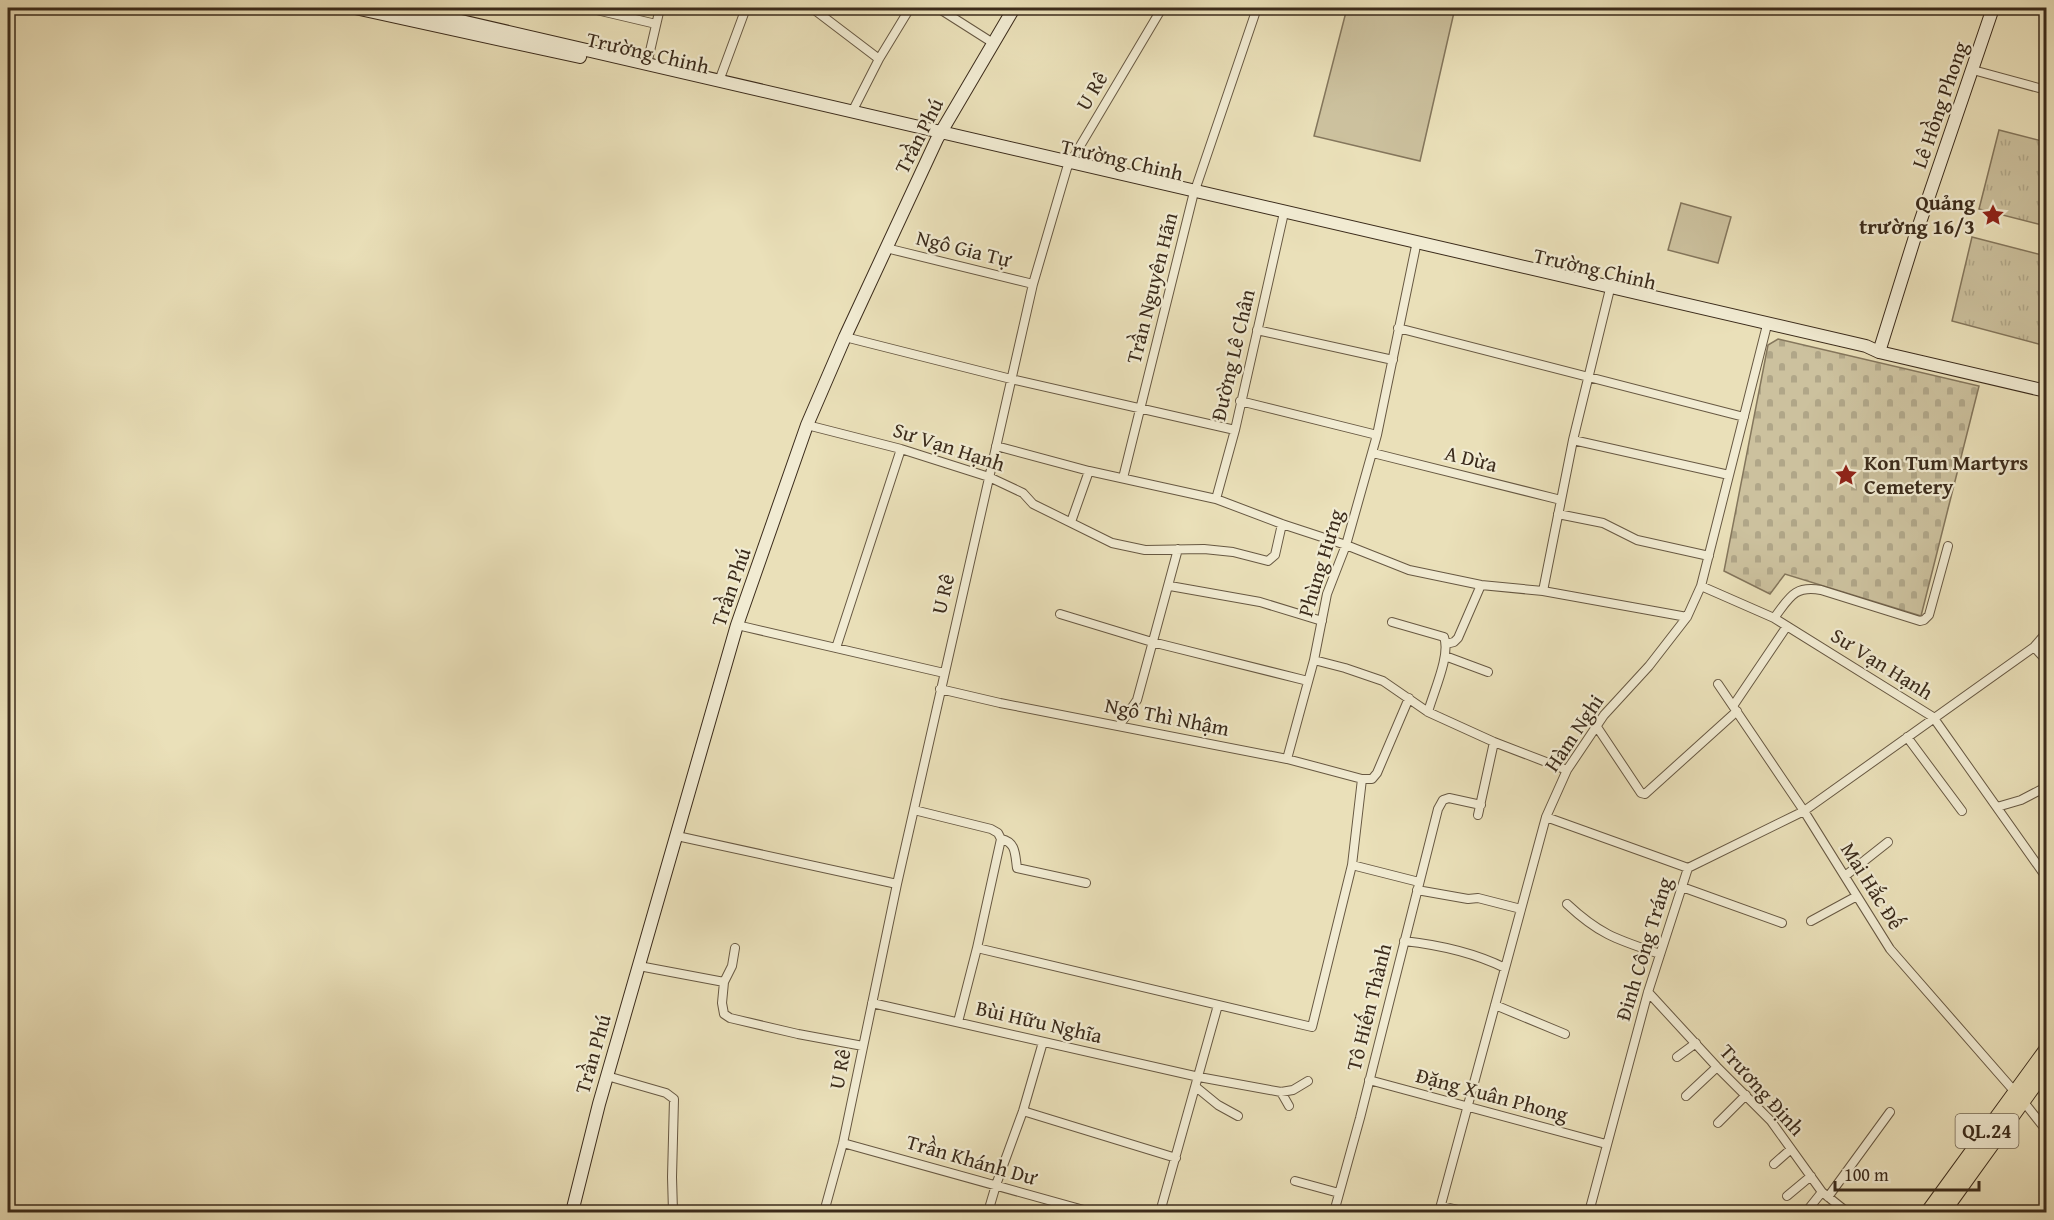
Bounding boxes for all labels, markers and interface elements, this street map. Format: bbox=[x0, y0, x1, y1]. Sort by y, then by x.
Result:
street label: Trường Chinh bbox=[584, 23, 713, 82]
street label: Lê Hồng Phong bbox=[1903, 37, 1976, 172]
street label: U Rê bbox=[1068, 65, 1115, 116]
street label: Trần Phú bbox=[886, 92, 951, 179]
street label: Trường Chinh bbox=[1058, 130, 1187, 189]
place label: Quảng trường 16/3 bbox=[1859, 187, 1976, 242]
place icon: Quảng trường 16/3 bbox=[1980, 202, 2006, 228]
street label: Trần Nguyên Hãn bbox=[1118, 209, 1185, 367]
street label: Ngô Gia Tự bbox=[913, 222, 1016, 276]
street label: Trường Chinh bbox=[1531, 239, 1660, 298]
street label: Đường Lê Chân bbox=[1202, 286, 1263, 424]
street label: Sư Vạn Hạnh bbox=[889, 414, 1009, 479]
street label: A Dừa bbox=[1441, 437, 1501, 480]
place label: Kon Tum Martyrs Cemetery bbox=[1864, 447, 2028, 502]
place icon: Kon Tum Martyrs Cemetery bbox=[1833, 462, 1859, 488]
street label: Phùng Hưng bbox=[1289, 505, 1352, 620]
street label: Trần Phú bbox=[703, 543, 759, 630]
street label: U Rê bbox=[923, 571, 962, 617]
street label: Sư Vạn Hạnh bbox=[1825, 620, 1940, 707]
street label: Hàm Nghi bbox=[1536, 688, 1611, 778]
street label: Ngô Thì Nhậm bbox=[1102, 689, 1232, 744]
street label: Mai Hắc Đế bbox=[1833, 836, 1912, 936]
street label: Đinh Công Tráng bbox=[1607, 873, 1680, 1024]
street label: Tô Hiến Thành bbox=[1338, 940, 1399, 1074]
street label: Bùi Hữu Nghĩa bbox=[973, 992, 1105, 1051]
street label: Trần Phú bbox=[566, 1010, 619, 1097]
street label: Trương Định bbox=[1713, 1037, 1812, 1143]
street label: U Rê bbox=[820, 1046, 859, 1092]
street label: Đặng Xuân Phong bbox=[1413, 1059, 1572, 1130]
road number: QL.24 bbox=[1956, 1114, 2018, 1148]
street label: Trần Khánh Dư bbox=[903, 1126, 1042, 1193]
scale bar bbox=[1835, 1154, 1979, 1192]
text: 100 m bbox=[1844, 1161, 1889, 1188]

